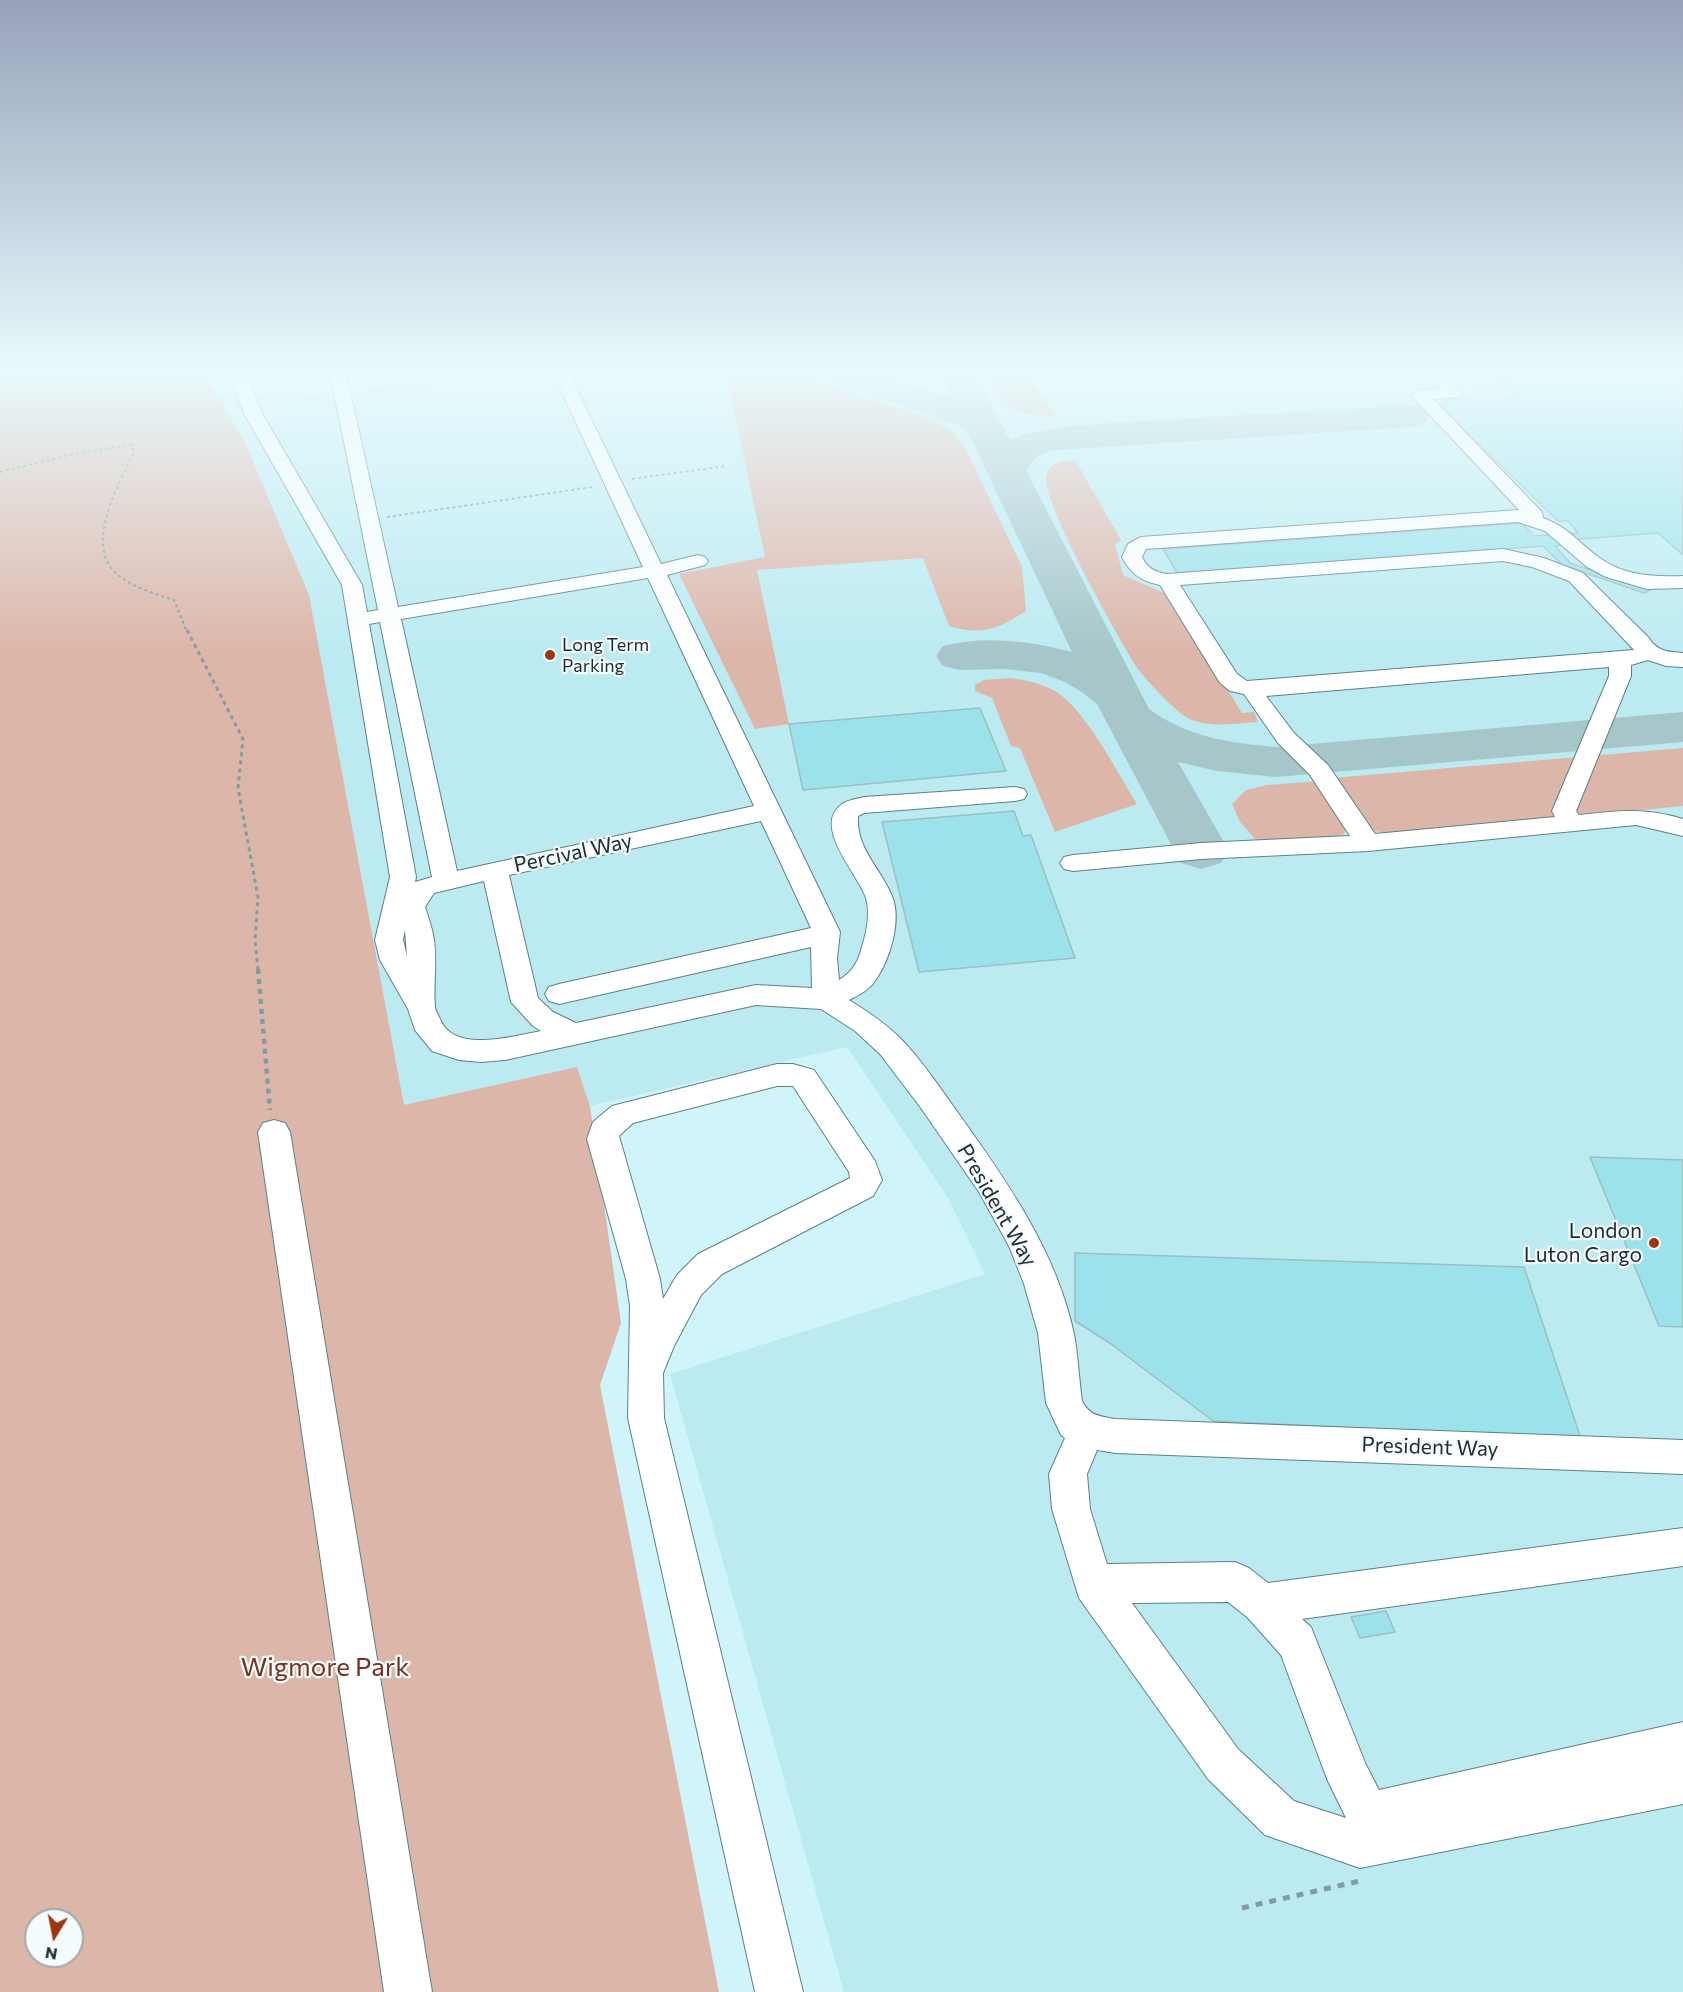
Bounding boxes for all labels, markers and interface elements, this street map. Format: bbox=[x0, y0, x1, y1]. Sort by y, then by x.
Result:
place label: Long Term Parking bbox=[562, 634, 649, 676]
marker: Long Term Parking bbox=[543, 648, 557, 662]
street label: Percival Way bbox=[511, 828, 635, 878]
street label: President Way bbox=[952, 1139, 1042, 1271]
place label: London Luton Cargo bbox=[1524, 1218, 1642, 1268]
marker: London Luton Cargo bbox=[1647, 1236, 1661, 1250]
street label: President Way bbox=[1361, 1432, 1499, 1462]
park label: Wigmore Park bbox=[241, 1651, 409, 1683]
north arrow bbox=[24, 1908, 84, 1968]
text: N bbox=[44, 1944, 59, 1965]

